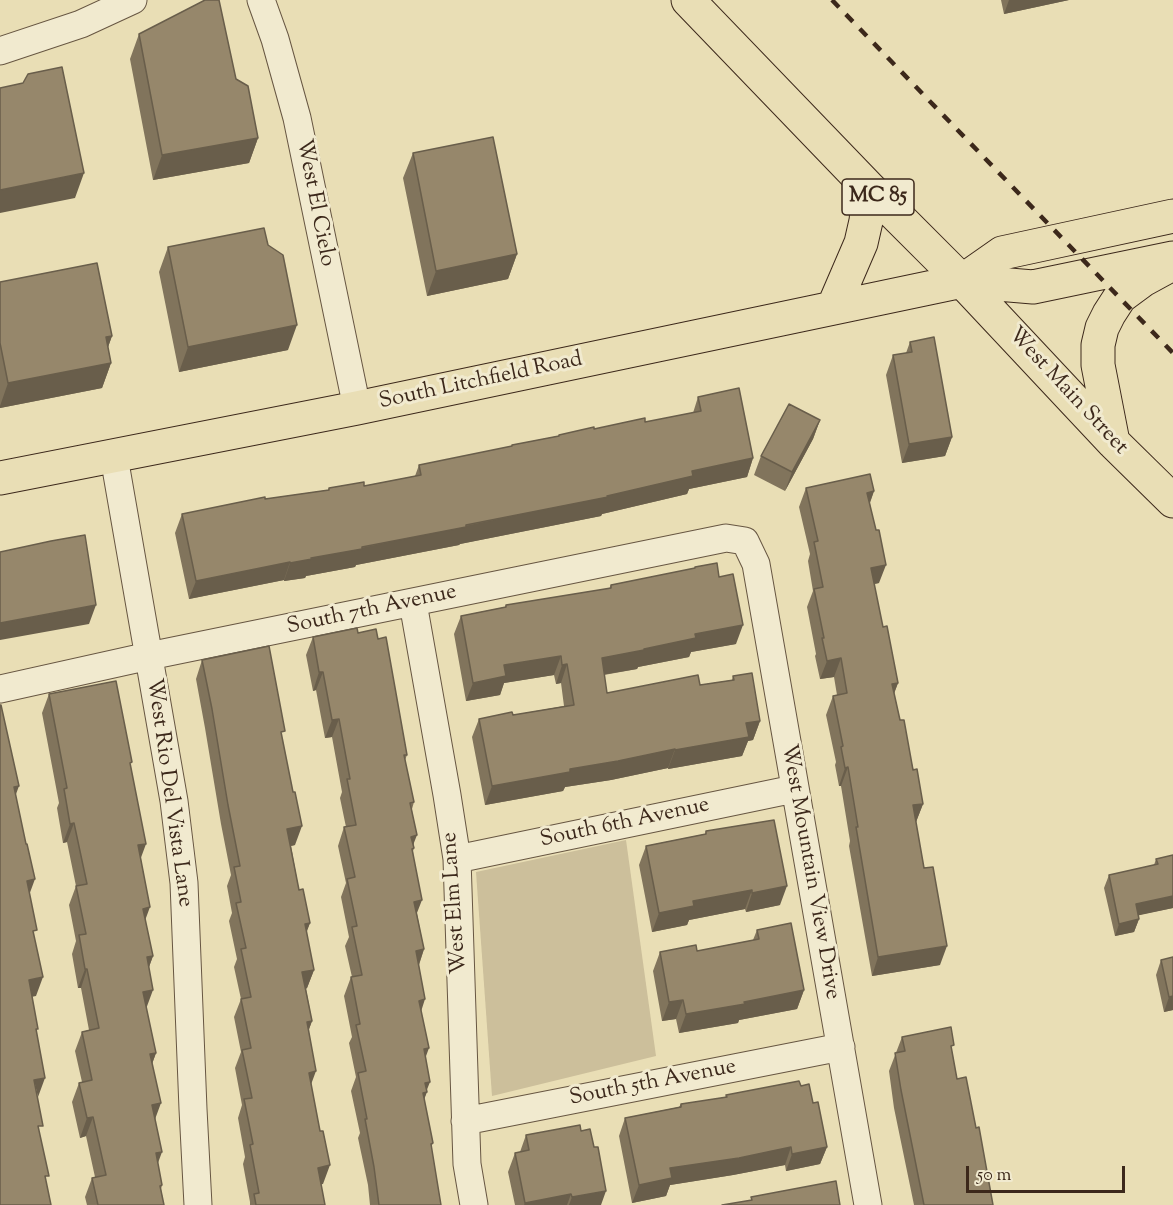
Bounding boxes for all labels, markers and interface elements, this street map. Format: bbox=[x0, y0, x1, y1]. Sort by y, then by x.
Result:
street label: West El Cielo bbox=[289, 137, 339, 269]
road number: MC 85 bbox=[842, 179, 914, 215]
street label: West Main Street bbox=[1001, 323, 1133, 461]
street label: South Litchfield Road bbox=[377, 348, 585, 416]
street label: South 7th Avenue bbox=[285, 580, 459, 642]
street label: West Rio Del Vista Lane bbox=[139, 677, 197, 909]
street label: West Mountain View Drive bbox=[774, 742, 844, 1002]
street label: South 6th Avenue bbox=[538, 793, 712, 855]
street label: West Elm Lane bbox=[438, 831, 474, 975]
street label: South 5th Avenue bbox=[567, 1055, 739, 1113]
scale bar bbox=[969, 1154, 1128, 1192]
text: 50 m bbox=[977, 1163, 1011, 1189]

